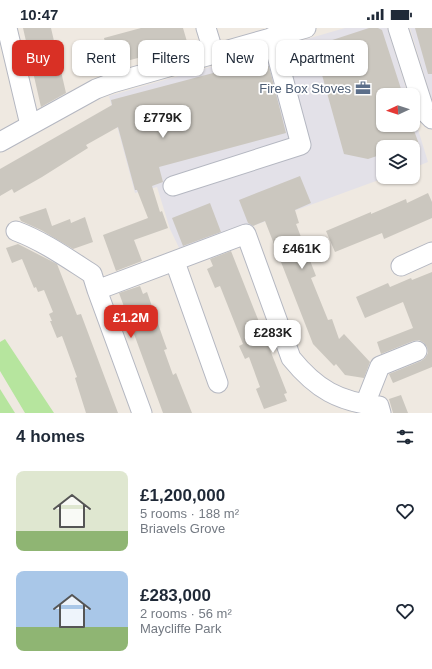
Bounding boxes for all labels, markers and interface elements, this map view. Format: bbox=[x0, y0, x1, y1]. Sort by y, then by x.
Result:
text: 10:47 bbox=[20, 6, 58, 23]
chip: Buy bbox=[12, 40, 64, 76]
chip: Rent bbox=[72, 40, 130, 76]
chip: Filters bbox=[138, 40, 204, 76]
chip: New bbox=[212, 40, 268, 76]
chip: Apartment bbox=[276, 40, 368, 76]
office icon: Fire Box Stoves bbox=[354, 79, 372, 97]
place label: Fire Box Stoves bbox=[259, 81, 351, 96]
north arrow bbox=[376, 88, 420, 132]
map controls bbox=[376, 88, 420, 184]
pin: £779K bbox=[135, 105, 191, 139]
text: £779K bbox=[144, 110, 182, 125]
button: layers bbox=[376, 140, 420, 184]
pin: £461K bbox=[274, 236, 330, 270]
text: £461K bbox=[283, 241, 321, 256]
pin: £1.2M bbox=[103, 305, 159, 339]
text: £1.2M bbox=[113, 310, 149, 325]
pin: £283K bbox=[245, 320, 301, 354]
text: £283K bbox=[254, 325, 292, 340]
icon: filters bbox=[394, 426, 416, 448]
text: 4 homes bbox=[16, 427, 85, 446]
text: £1,200,000 bbox=[140, 486, 225, 505]
icon: home bbox=[48, 487, 96, 535]
icon: heart bbox=[394, 500, 416, 522]
text: 5 rooms · 188 m² bbox=[140, 506, 239, 521]
text: Briavels Grove bbox=[140, 521, 225, 536]
text: £283,000 bbox=[140, 586, 211, 605]
icon: home bbox=[48, 587, 96, 635]
icon: heart bbox=[394, 600, 416, 622]
text: 2 rooms · 56 m² bbox=[140, 606, 232, 621]
text: Maycliffe Park bbox=[140, 621, 221, 636]

